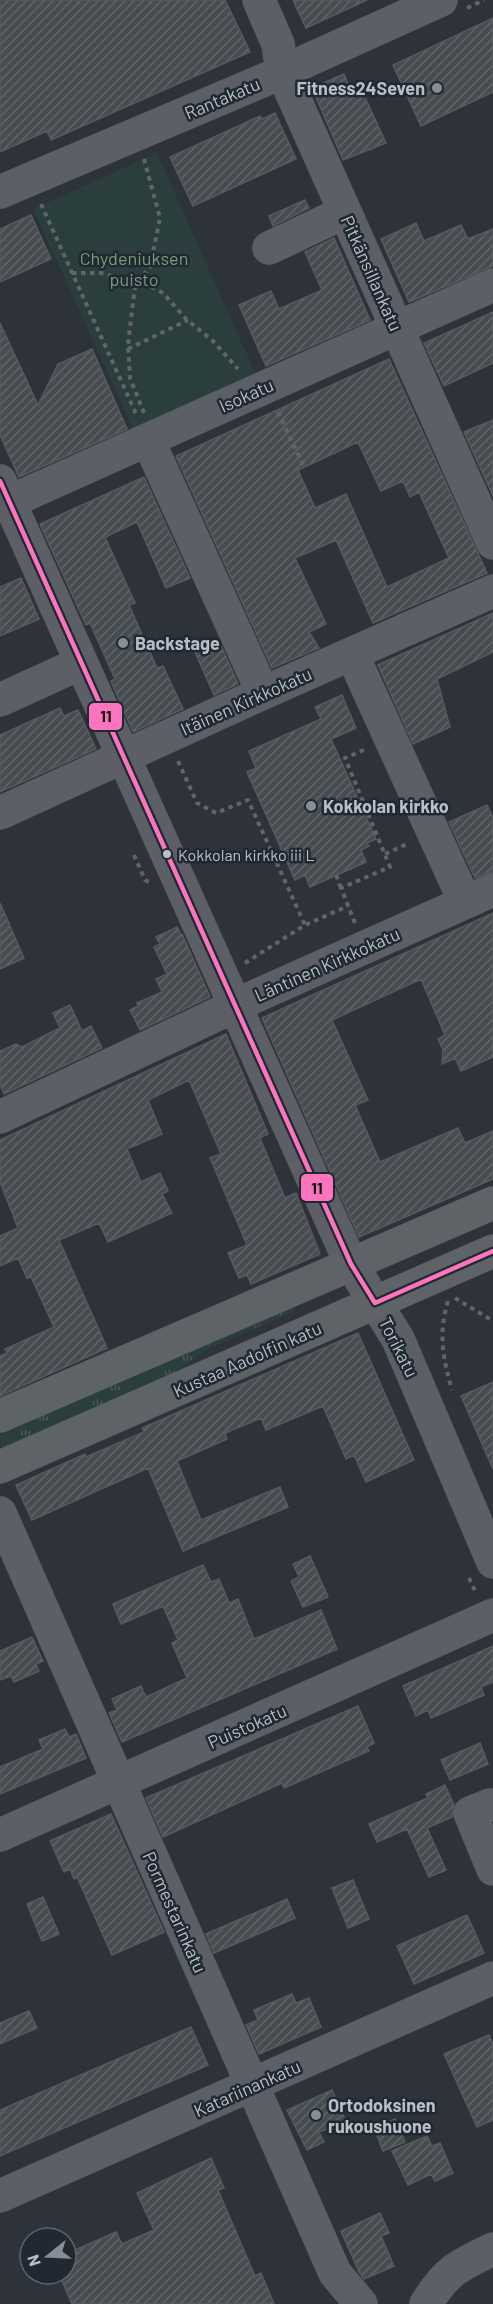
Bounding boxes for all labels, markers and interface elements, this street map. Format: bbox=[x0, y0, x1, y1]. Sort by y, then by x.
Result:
street label: Rantakatu bbox=[181, 72, 263, 124]
place label: Fitness24Seven bbox=[297, 77, 425, 99]
marker: Fitness24Seven bbox=[430, 81, 444, 95]
street label: Pitkänsillankatu bbox=[337, 212, 407, 334]
park label: Chydeniuksen puisto bbox=[80, 247, 188, 290]
street label: Isokatu bbox=[215, 373, 277, 417]
place label: Backstage bbox=[135, 632, 220, 654]
marker: Backstage bbox=[116, 636, 130, 650]
street label: Itäinen Kirkkokatu bbox=[177, 662, 315, 740]
line badge: 11 bbox=[88, 702, 123, 731]
text: 11 bbox=[100, 706, 112, 725]
place label: Kokkolan kirkko bbox=[323, 795, 449, 817]
marker: Kokkolan kirkko bbox=[304, 799, 318, 813]
place label: Kokkolan kirkko iii L bbox=[178, 845, 314, 864]
marker: Kokkolan kirkko iii L bbox=[161, 848, 173, 860]
street label: Läntinen Kirkkokatu bbox=[251, 922, 403, 1006]
line badge: 11 bbox=[300, 1173, 334, 1202]
text: 11 bbox=[311, 1178, 323, 1197]
street label: Torikatu bbox=[375, 1313, 423, 1381]
street label: Kustaa Aadolfin katu bbox=[169, 1316, 325, 1402]
street label: Puistokatu bbox=[204, 1699, 290, 1753]
street label: Pormestarinkatu bbox=[138, 1848, 212, 1976]
street label: Katariinankatu bbox=[190, 2055, 304, 2121]
place label: Ortodoksinen rukoushuone bbox=[328, 2094, 436, 2137]
marker: Ortodoksinen rukoushuone bbox=[309, 2108, 323, 2122]
north arrow bbox=[18, 2226, 78, 2286]
text: N bbox=[23, 2253, 44, 2269]

